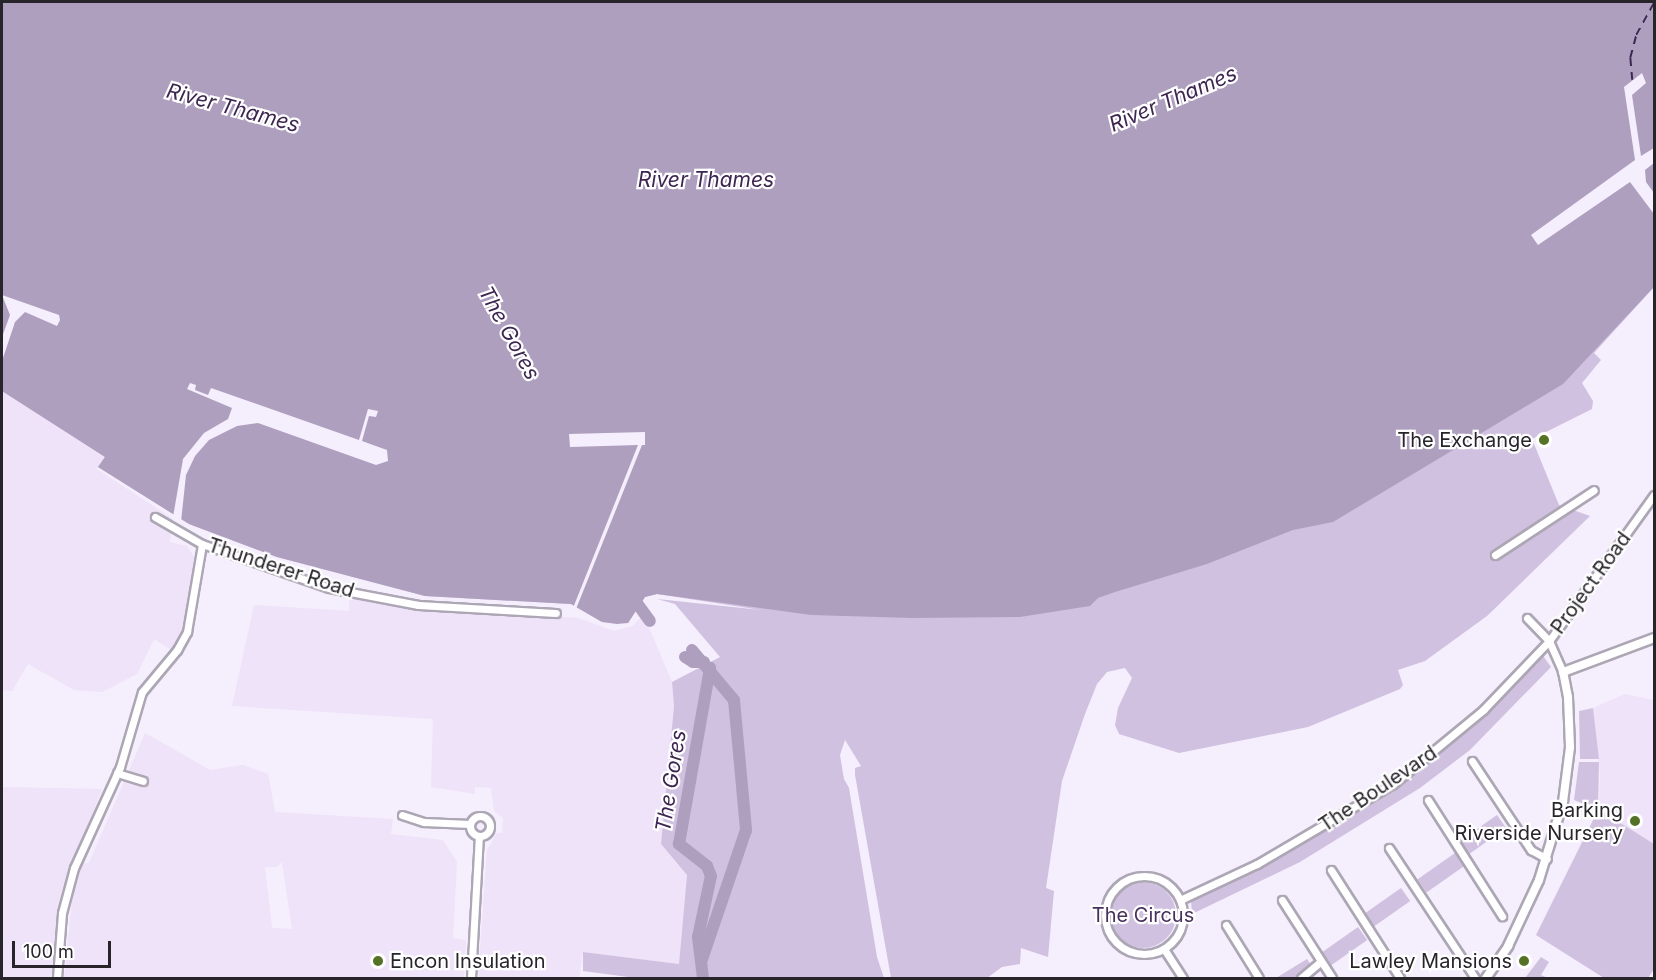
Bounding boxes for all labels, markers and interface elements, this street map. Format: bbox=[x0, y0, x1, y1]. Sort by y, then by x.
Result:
water label: River Thames bbox=[1105, 61, 1241, 137]
water label: River Thames bbox=[164, 78, 302, 138]
water label: River Thames bbox=[638, 167, 774, 193]
water label: The Gores bbox=[473, 282, 545, 384]
place label: The Exchange bbox=[1397, 428, 1532, 452]
marker: The Exchange bbox=[1537, 433, 1551, 447]
street label: Project Road bbox=[1546, 527, 1636, 639]
street label: Thunderer Road bbox=[205, 533, 357, 603]
water label: The Gores bbox=[651, 728, 691, 834]
street label: The Boulevard bbox=[1315, 741, 1441, 837]
place label: Barking Riverside Nursery bbox=[1455, 798, 1623, 845]
marker: Barking Riverside Nursery bbox=[1628, 814, 1642, 828]
park label: The Circus bbox=[1092, 903, 1194, 927]
scale bar bbox=[15, 929, 114, 967]
text: 100 m bbox=[23, 941, 74, 962]
place label: Encon Insulation bbox=[390, 949, 546, 973]
place label: Lawley Mansions bbox=[1349, 949, 1512, 973]
marker: Encon Insulation bbox=[371, 954, 385, 968]
marker: Lawley Mansions bbox=[1517, 954, 1531, 968]

